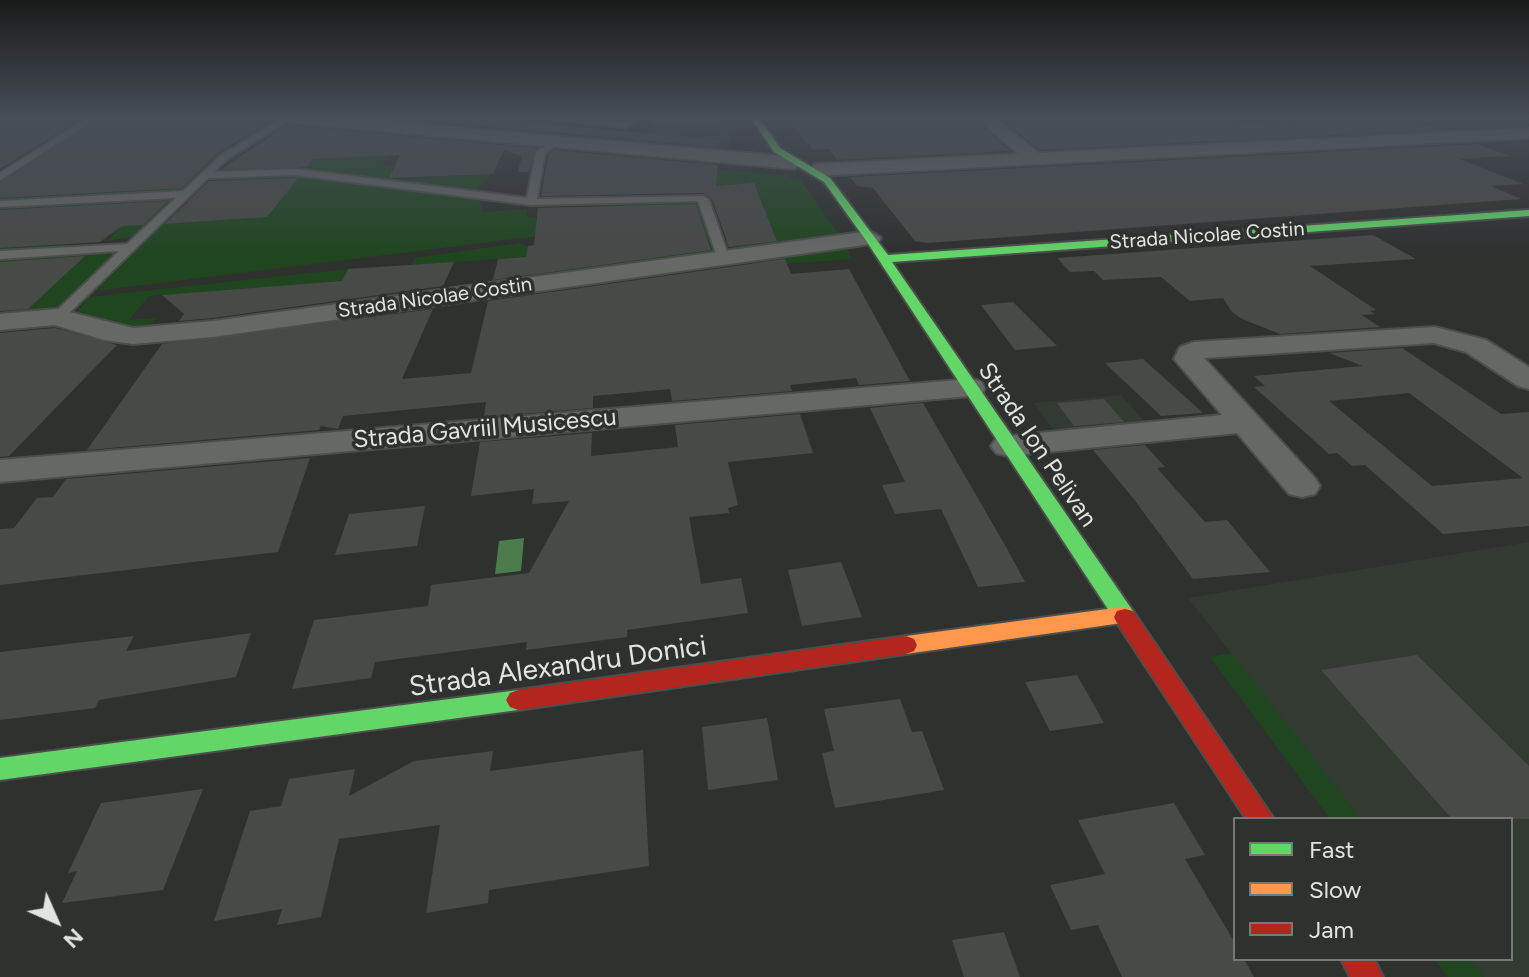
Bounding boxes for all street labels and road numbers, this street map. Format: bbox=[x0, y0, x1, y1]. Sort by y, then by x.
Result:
street label: Strada Nicolae Costin bbox=[1109, 217, 1305, 255]
street label: Strada Nicolae Costin bbox=[337, 273, 533, 323]
street label: Strada Ion Pelivan bbox=[971, 358, 1103, 532]
street label: Strada Gavriil Musicescu bbox=[352, 403, 618, 455]
street label: Strada Alexandru Donici bbox=[407, 629, 709, 705]

